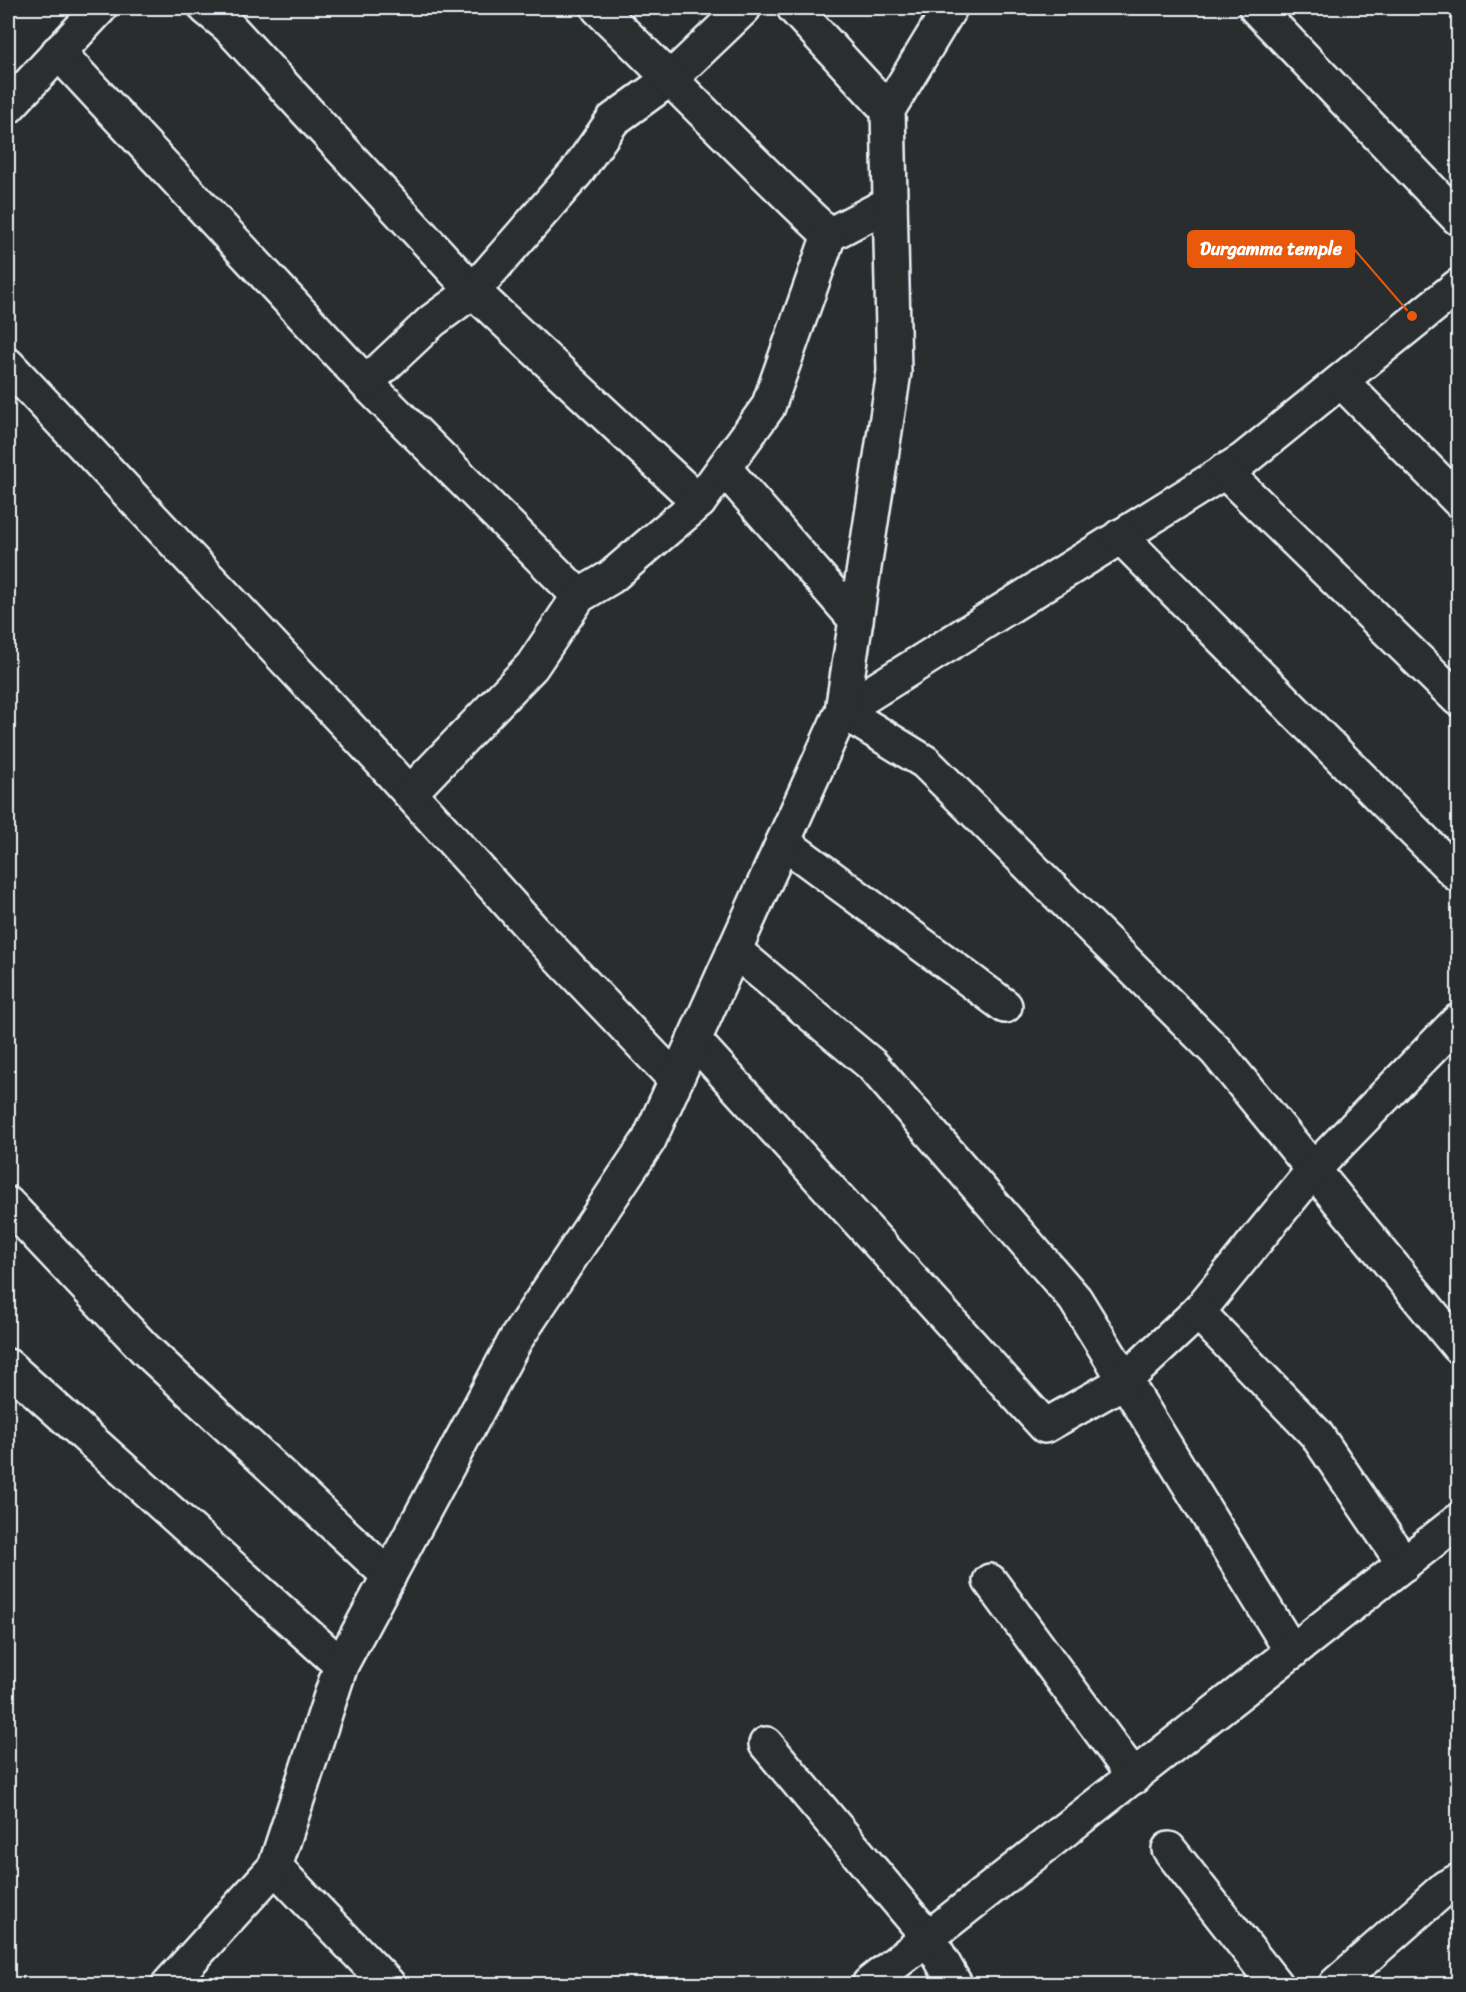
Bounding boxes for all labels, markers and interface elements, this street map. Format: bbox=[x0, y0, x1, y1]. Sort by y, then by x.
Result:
callout: Durgamma temple bbox=[1188, 231, 1354, 267]
text: Durgamma temple bbox=[1200, 233, 1343, 265]

